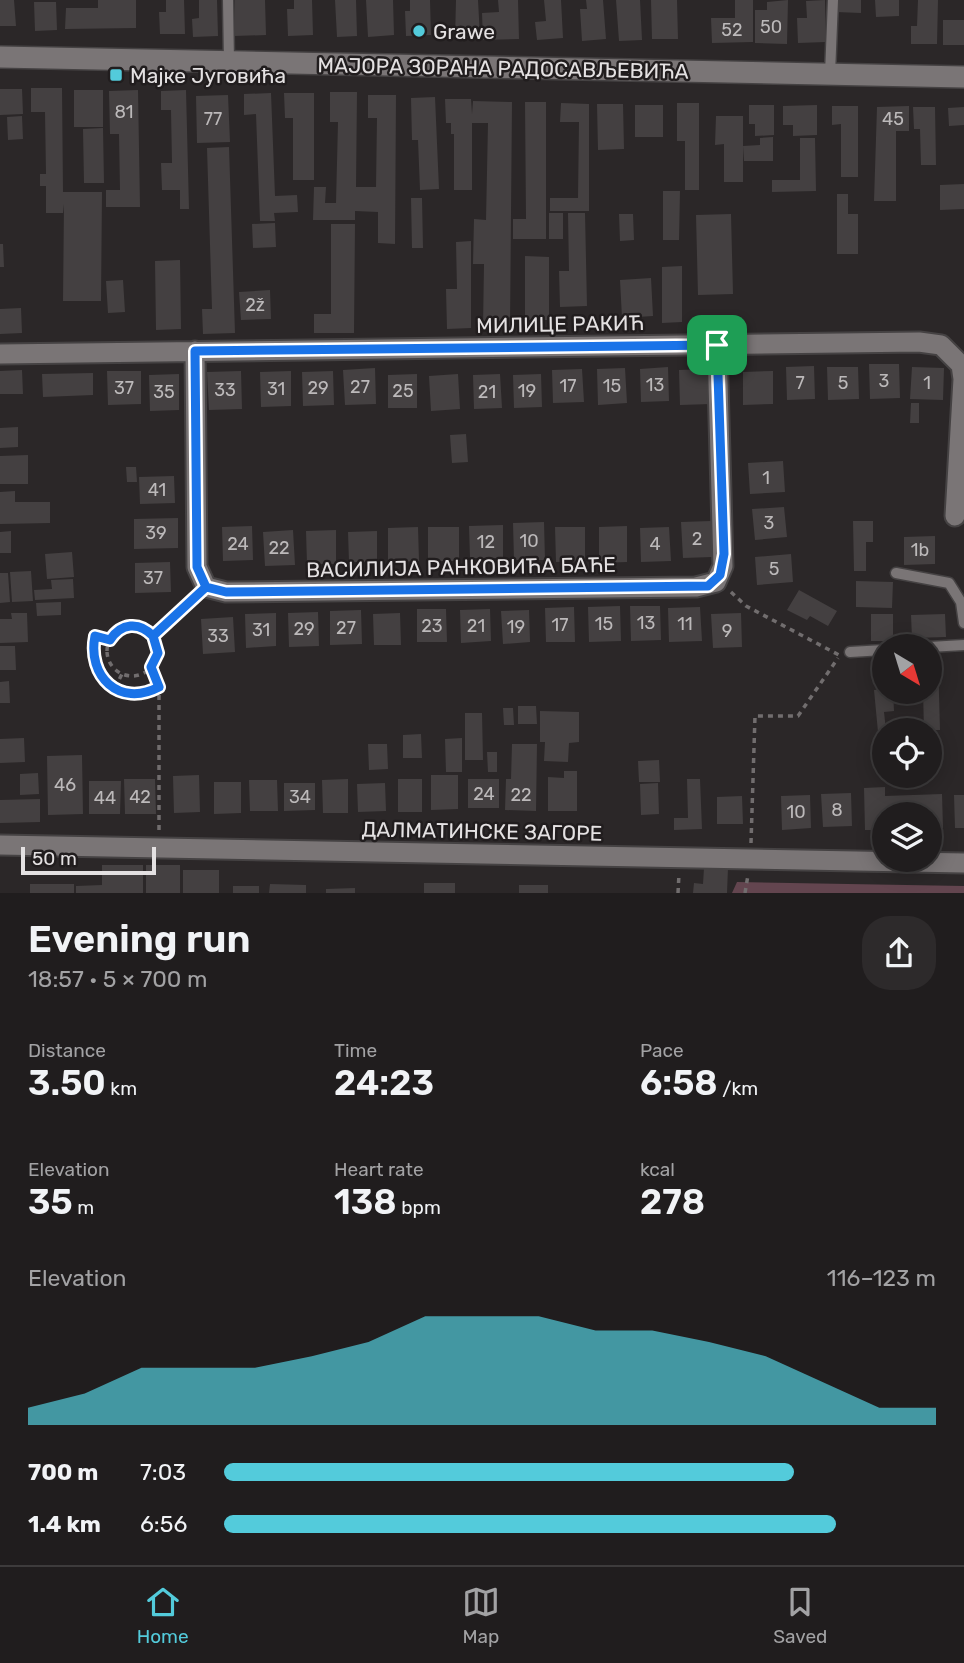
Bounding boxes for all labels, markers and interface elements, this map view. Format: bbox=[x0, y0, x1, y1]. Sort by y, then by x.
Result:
house number: 50 bbox=[760, 16, 782, 38]
place label: Grawe bbox=[433, 19, 495, 44]
house number: 52 bbox=[721, 19, 743, 41]
marker: Grawe bbox=[411, 23, 427, 39]
street label: МАЈОРА ЗОРАНА РАДОСАВЉЕВИЋА bbox=[317, 52, 689, 84]
place label: Мајке Југовића bbox=[130, 63, 286, 88]
marker: Мајке Југовића bbox=[108, 67, 124, 83]
house number: 81 bbox=[114, 101, 134, 123]
house number: 77 bbox=[204, 108, 222, 130]
house number: 45 bbox=[882, 108, 904, 130]
house number: 2ž bbox=[245, 294, 265, 316]
street label: МИЛИЦЕ РАКИЋ bbox=[476, 310, 644, 338]
pin bbox=[687, 315, 747, 375]
icon: arrive bbox=[698, 326, 736, 364]
house number: 3 bbox=[879, 370, 889, 392]
house number: 7 bbox=[795, 372, 805, 394]
house number: 5 bbox=[838, 372, 848, 394]
house number: 1 bbox=[923, 372, 931, 394]
house number: 13 bbox=[646, 374, 664, 396]
house number: 17 bbox=[560, 375, 576, 397]
house number: 15 bbox=[603, 375, 621, 397]
house number: 27 bbox=[350, 376, 370, 398]
house number: 37 bbox=[114, 377, 134, 399]
house number: 29 bbox=[307, 377, 329, 399]
house number: 31 bbox=[267, 378, 285, 400]
house number: 33 bbox=[214, 379, 236, 401]
house number: 25 bbox=[392, 380, 414, 402]
house number: 19 bbox=[518, 380, 536, 402]
house number: 35 bbox=[153, 381, 175, 403]
house number: 21 bbox=[478, 381, 496, 403]
house number: 1 bbox=[762, 467, 770, 489]
house number: 41 bbox=[148, 479, 166, 501]
house number: 3 bbox=[764, 512, 774, 534]
house number: 39 bbox=[145, 522, 167, 544]
house number: 2 bbox=[692, 528, 702, 550]
house number: 10 bbox=[519, 530, 539, 552]
house number: 12 bbox=[477, 531, 495, 553]
house number: 24 bbox=[227, 533, 249, 555]
house number: 4 bbox=[649, 533, 661, 555]
house number: 22 bbox=[268, 537, 290, 559]
house number: 1b bbox=[911, 539, 929, 561]
street label: ВАСИЛИЈА РАНКОВИЋА БАЋЕ bbox=[306, 552, 616, 582]
house number: 5 bbox=[769, 558, 779, 580]
house number: 37 bbox=[143, 567, 163, 589]
house number: 13 bbox=[637, 612, 655, 634]
house number: 15 bbox=[595, 613, 613, 635]
house number: 11 bbox=[677, 613, 693, 635]
house number: 17 bbox=[552, 614, 568, 636]
house number: 23 bbox=[421, 615, 443, 637]
house number: 21 bbox=[467, 615, 485, 637]
house number: 19 bbox=[507, 616, 525, 638]
house number: 27 bbox=[336, 617, 356, 639]
house number: 29 bbox=[293, 618, 315, 640]
house number: 31 bbox=[252, 619, 270, 641]
house number: 9 bbox=[722, 620, 732, 642]
house number: 33 bbox=[207, 625, 229, 647]
north arrow bbox=[872, 634, 942, 704]
map controls bbox=[872, 634, 942, 872]
button: locate bbox=[872, 718, 942, 788]
house number: 46 bbox=[54, 774, 76, 796]
house number: 24 bbox=[473, 783, 495, 805]
house number: 22 bbox=[510, 784, 532, 806]
house number: 42 bbox=[129, 786, 151, 808]
house number: 34 bbox=[289, 786, 311, 808]
house number: 44 bbox=[94, 787, 116, 809]
house number: 8 bbox=[831, 799, 843, 821]
house number: 10 bbox=[786, 801, 806, 823]
button: layers bbox=[872, 802, 942, 872]
street label: ДАЛМАТИНСКЕ ЗАГОРЕ bbox=[361, 816, 603, 846]
scale bar bbox=[21, 844, 156, 876]
text: 50 m bbox=[32, 847, 77, 870]
text: Evening run bbox=[28, 916, 251, 962]
button: share bbox=[862, 916, 936, 990]
text: 18:57 · 5 × 700 m bbox=[28, 965, 208, 993]
text: Distance bbox=[28, 1039, 106, 1062]
text: Time bbox=[334, 1039, 377, 1062]
text: Pace bbox=[640, 1039, 684, 1062]
text: 3.50 bbox=[28, 1062, 106, 1104]
text: 24:23 bbox=[334, 1062, 434, 1104]
text: 6:58 bbox=[640, 1062, 718, 1104]
text: km bbox=[106, 1077, 137, 1100]
text: /km bbox=[718, 1077, 758, 1100]
text: Elevation bbox=[28, 1158, 109, 1181]
text: Heart rate bbox=[334, 1158, 424, 1181]
text: kcal bbox=[640, 1158, 675, 1181]
text: 35 bbox=[28, 1181, 73, 1223]
text: 138 bbox=[334, 1181, 397, 1223]
text: 278 bbox=[640, 1181, 705, 1223]
text: m bbox=[73, 1196, 94, 1219]
text: bpm bbox=[397, 1196, 441, 1219]
text: Elevation bbox=[28, 1264, 127, 1292]
text: 116–123 m bbox=[827, 1264, 936, 1292]
text: 700 m bbox=[28, 1458, 98, 1486]
text: 7:03 bbox=[140, 1458, 186, 1486]
text: 1.4 km bbox=[28, 1510, 101, 1538]
text: 6:56 bbox=[140, 1510, 187, 1538]
tab: Home bbox=[137, 1583, 189, 1648]
tab: Map bbox=[462, 1583, 500, 1648]
tab: Saved bbox=[773, 1583, 827, 1648]

